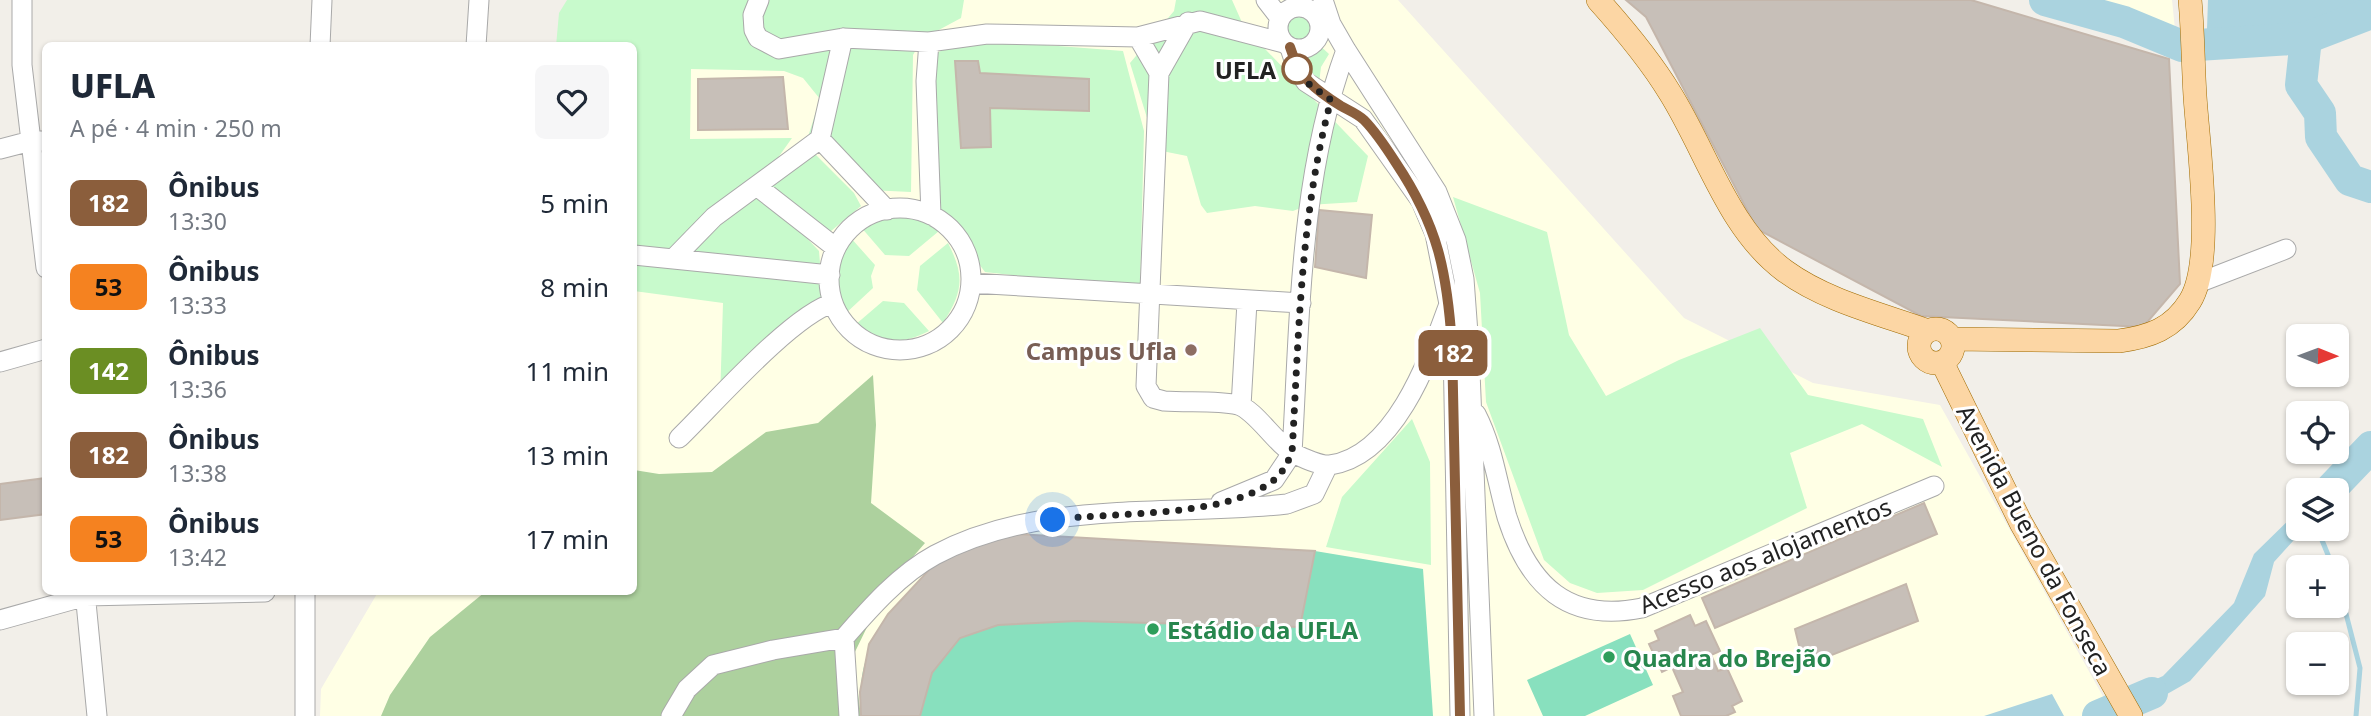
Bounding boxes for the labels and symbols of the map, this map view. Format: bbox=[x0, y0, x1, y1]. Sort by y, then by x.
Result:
place label: UFLA bbox=[1215, 53, 1276, 86]
marker: UFLA bbox=[1282, 54, 1312, 84]
north arrow bbox=[2286, 324, 2348, 387]
line badge: 182 bbox=[1413, 330, 1493, 376]
place label: Campus Ufla bbox=[1026, 334, 1177, 367]
marker: Campus Ufla bbox=[1183, 342, 1199, 358]
street label: Avenida Bueno da Fonseca bbox=[1949, 399, 2121, 681]
street label: Acesso aos alojamentos bbox=[1634, 489, 1896, 621]
your location bbox=[1035, 502, 1070, 537]
place label: Estádio da UFLA bbox=[1167, 613, 1358, 646]
marker: Estádio da UFLA bbox=[1145, 621, 1161, 637]
place label: Quadra do Brejão bbox=[1623, 641, 1831, 674]
marker: Quadra do Brejão bbox=[1601, 649, 1617, 665]

